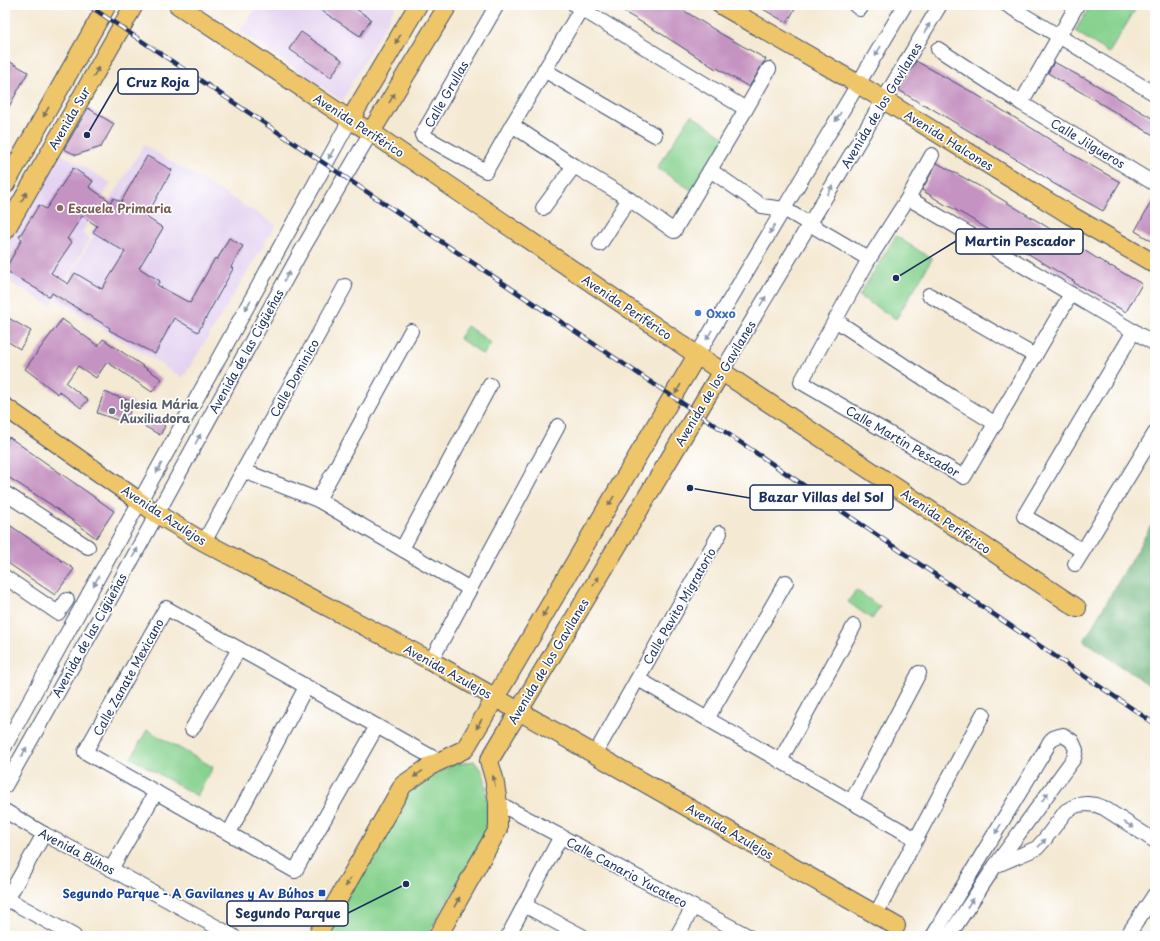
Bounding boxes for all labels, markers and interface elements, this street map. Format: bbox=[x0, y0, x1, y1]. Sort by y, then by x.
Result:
one-way arrow bbox=[923, 22, 930, 34]
one-way arrow bbox=[395, 33, 402, 45]
street label: Avenida de los Gavilanes bbox=[836, 38, 926, 171]
one-way arrow bbox=[874, 45, 881, 57]
street label: Calle Grullas bbox=[420, 57, 473, 131]
one-way arrow bbox=[92, 66, 99, 78]
callout: Cruz Roja bbox=[118, 69, 198, 94]
text: Cruz Roja bbox=[126, 72, 190, 91]
street label: Avenida Sur bbox=[44, 83, 95, 153]
street label: Avenida Periférico bbox=[310, 89, 408, 161]
one-way arrow bbox=[388, 92, 395, 104]
street label: Avenida Halcones bbox=[901, 105, 997, 175]
one-way arrow bbox=[43, 106, 50, 118]
one-way arrow bbox=[834, 112, 842, 122]
street label: Calle Jilgueros bbox=[1047, 114, 1129, 173]
one-way arrow bbox=[328, 148, 335, 160]
one-way arrow bbox=[827, 184, 834, 196]
one-way arrow bbox=[21, 191, 28, 203]
place label: Escuela Primaria bbox=[68, 199, 172, 217]
marker: Escuela Primaria bbox=[55, 203, 65, 213]
one-way arrow bbox=[768, 223, 775, 235]
callout: Martin Pescador bbox=[956, 229, 1083, 254]
text: Martin Pescador bbox=[965, 231, 1076, 250]
one-way arrow bbox=[284, 270, 291, 282]
street label: Avenida Periférico bbox=[578, 270, 676, 344]
street label: Avenida de las Cigüeñas bbox=[204, 285, 288, 416]
one-way arrow bbox=[760, 295, 767, 307]
one-way arrow bbox=[245, 299, 252, 310]
place label: Oxxo bbox=[706, 304, 736, 322]
marker: Oxxo bbox=[693, 308, 703, 318]
street label: Avenida de los Gavilanes bbox=[670, 316, 760, 449]
one-way arrow bbox=[706, 329, 713, 341]
street label: Calle Dominico bbox=[265, 335, 323, 420]
one-way arrow bbox=[674, 383, 681, 395]
place label: Iglesia Mária Auxiliadora bbox=[120, 395, 199, 427]
street label: Calle Martín Pescador bbox=[843, 401, 964, 481]
marker: Iglesia Mária Auxiliadora bbox=[107, 406, 117, 416]
one-way arrow bbox=[194, 433, 201, 445]
one-way arrow bbox=[155, 462, 162, 473]
street label: Avenida Azulejos bbox=[118, 481, 210, 549]
street label: Avenida Periférico bbox=[897, 484, 995, 558]
callout: Bazar Villas del Sol bbox=[750, 485, 893, 510]
text: Bazar Villas del Sol bbox=[758, 487, 884, 506]
one-way arrow bbox=[608, 495, 615, 506]
street label: Calle Pavito Migratorio bbox=[638, 544, 720, 668]
one-way arrow bbox=[132, 547, 139, 559]
street label: Avenida de las Cigüeñas bbox=[47, 569, 131, 700]
one-way arrow bbox=[593, 575, 600, 587]
one-way arrow bbox=[92, 576, 99, 587]
street label: Avenida de los Gavilanes bbox=[503, 594, 593, 727]
one-way arrow bbox=[542, 606, 549, 618]
street label: Calle Zanate Mexicano bbox=[88, 615, 168, 739]
street label: Avenida Azulejos bbox=[401, 639, 496, 703]
one-way arrow bbox=[476, 718, 483, 730]
one-way arrow bbox=[21, 746, 27, 758]
one-way arrow bbox=[413, 770, 423, 778]
one-way arrow bbox=[491, 774, 497, 787]
one-way arrow bbox=[1041, 792, 1049, 803]
street label: Avenida Azulejos bbox=[683, 799, 777, 864]
one-way arrow bbox=[1124, 821, 1134, 829]
street label: Avenida Búhos bbox=[36, 823, 119, 879]
one-way arrow bbox=[995, 823, 1002, 835]
street label: Calle Canario Yucateco bbox=[563, 832, 691, 912]
one-way arrow bbox=[1037, 838, 1047, 848]
one-way arrow bbox=[344, 876, 351, 888]
place label: Segundo Parque - A Gavilanes y Av Búhos bbox=[62, 884, 314, 902]
marker: Segundo Parque - A Gavilanes y Av Búhos bbox=[317, 888, 327, 898]
one-way arrow bbox=[454, 896, 460, 908]
one-way arrow bbox=[966, 898, 974, 909]
callout: Segundo Parque bbox=[227, 901, 348, 926]
text: Segundo Parque bbox=[235, 903, 341, 922]

